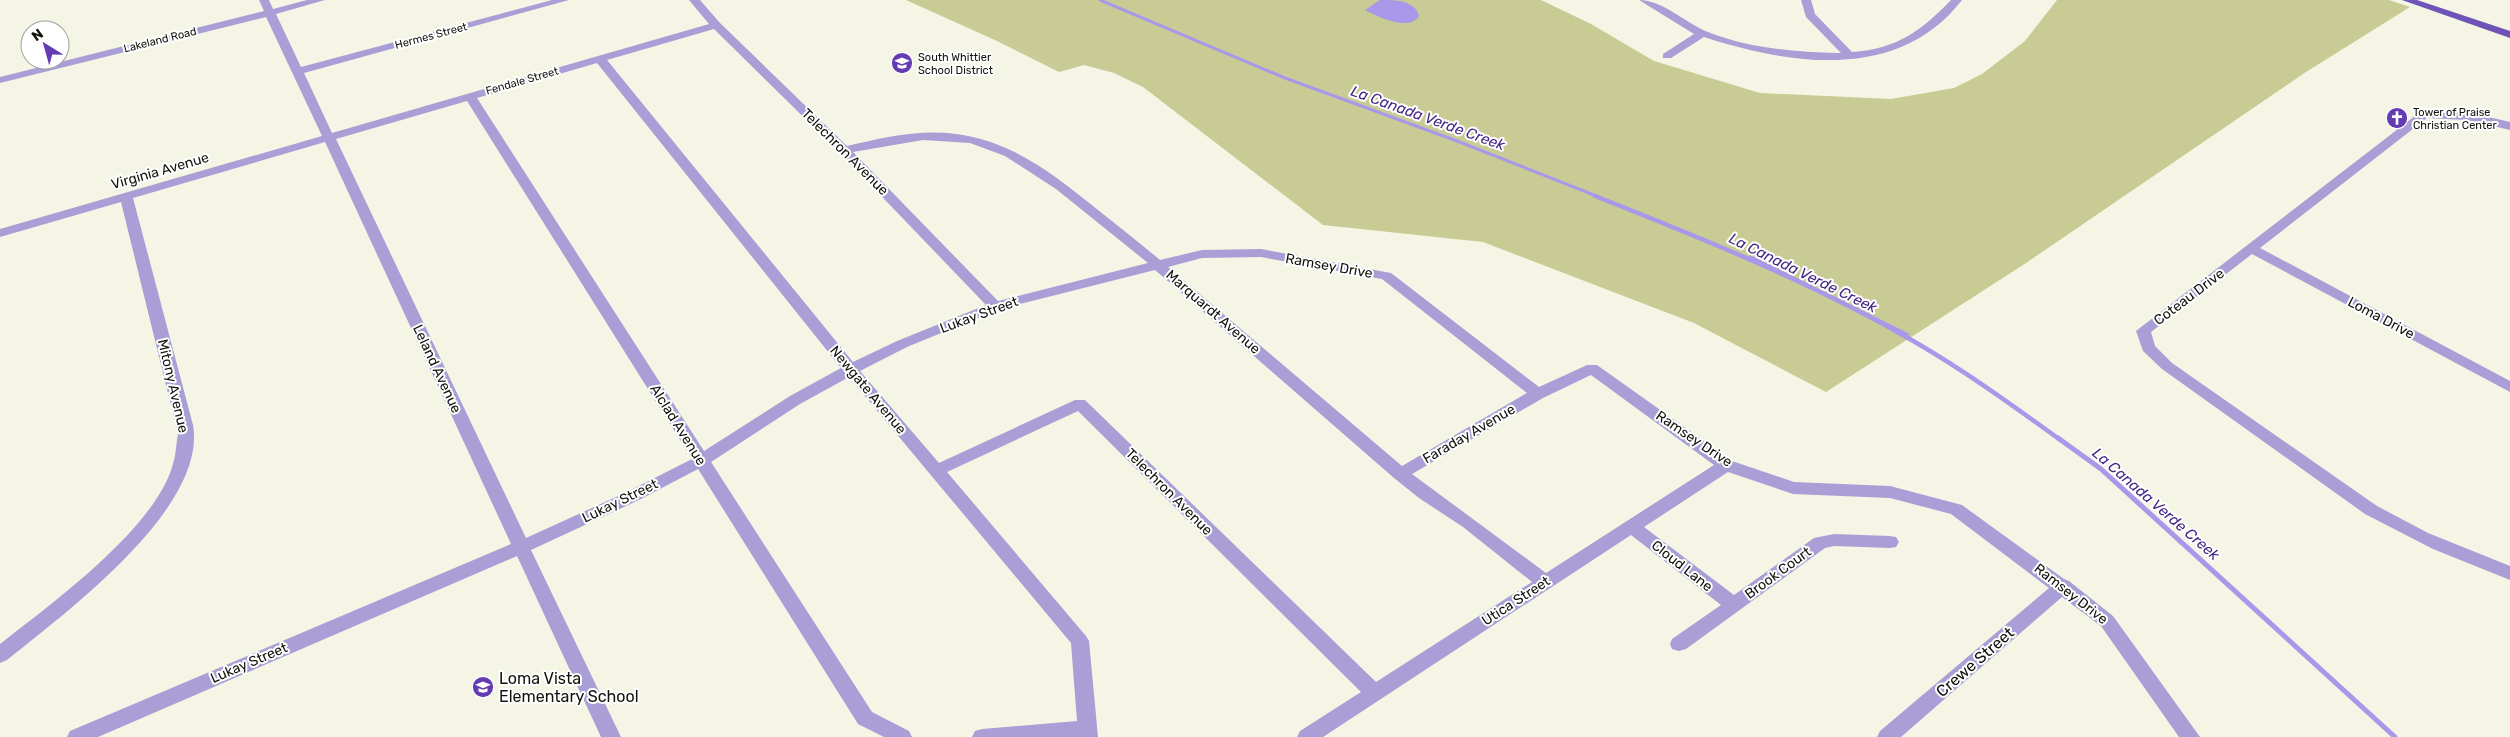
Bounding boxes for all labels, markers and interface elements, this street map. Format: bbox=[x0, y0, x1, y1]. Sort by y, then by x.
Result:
north arrow bbox=[20, 20, 70, 70]
street label: Hermes Street bbox=[393, 20, 469, 52]
text: N bbox=[28, 25, 47, 45]
street label: Lakeland Road bbox=[122, 25, 198, 55]
school or university icon: South Whittier School District bbox=[890, 51, 914, 75]
place label: South Whittier School District bbox=[918, 51, 994, 77]
street label: Fendale Street bbox=[484, 64, 561, 98]
water label: La Canada Verde Creek bbox=[1348, 82, 1508, 154]
street label: Telechron Avenue bbox=[798, 105, 892, 199]
church icon: Tower of Praise Christian Center bbox=[2385, 106, 2409, 130]
place label: Tower of Praise Christian Center bbox=[2413, 106, 2497, 132]
street label: Virginia Avenue bbox=[109, 149, 211, 193]
water label: La Canada Verde Creek bbox=[1726, 229, 1880, 317]
street label: Ramsey Drive bbox=[1284, 250, 1374, 282]
street label: Coteau Drive bbox=[2150, 265, 2228, 329]
street label: Marquardt Avenue bbox=[1162, 266, 1264, 358]
street label: Lukay Street bbox=[938, 293, 1021, 337]
street label: Loma Drive bbox=[2345, 293, 2417, 343]
street label: Leland Avenue bbox=[409, 322, 465, 416]
street label: Mitony Avenue bbox=[154, 337, 192, 435]
street label: Newgate Avenue bbox=[826, 342, 910, 438]
street label: Alclad Avenue bbox=[646, 381, 710, 469]
street label: Faraday Avenue bbox=[1420, 401, 1518, 467]
street label: Ramsey Drive bbox=[1653, 407, 1736, 471]
water label: La Canada Verde Creek bbox=[2089, 444, 2223, 564]
street label: Telechron Avenue bbox=[1122, 445, 1216, 539]
street label: Lukay Street bbox=[579, 475, 661, 527]
street label: Cloud Lane bbox=[1648, 537, 1716, 595]
street label: Brook Court bbox=[1742, 543, 1815, 603]
street label: Ramsey Drive bbox=[2031, 560, 2111, 628]
street label: Utica Street bbox=[1479, 572, 1554, 629]
street label: Crewe Street bbox=[1932, 623, 2018, 701]
street label: Lukay Street bbox=[208, 639, 291, 687]
place label: Loma Vista Elementary School bbox=[499, 669, 639, 706]
school or university icon: Loma Vista Elementary School bbox=[471, 675, 495, 699]

